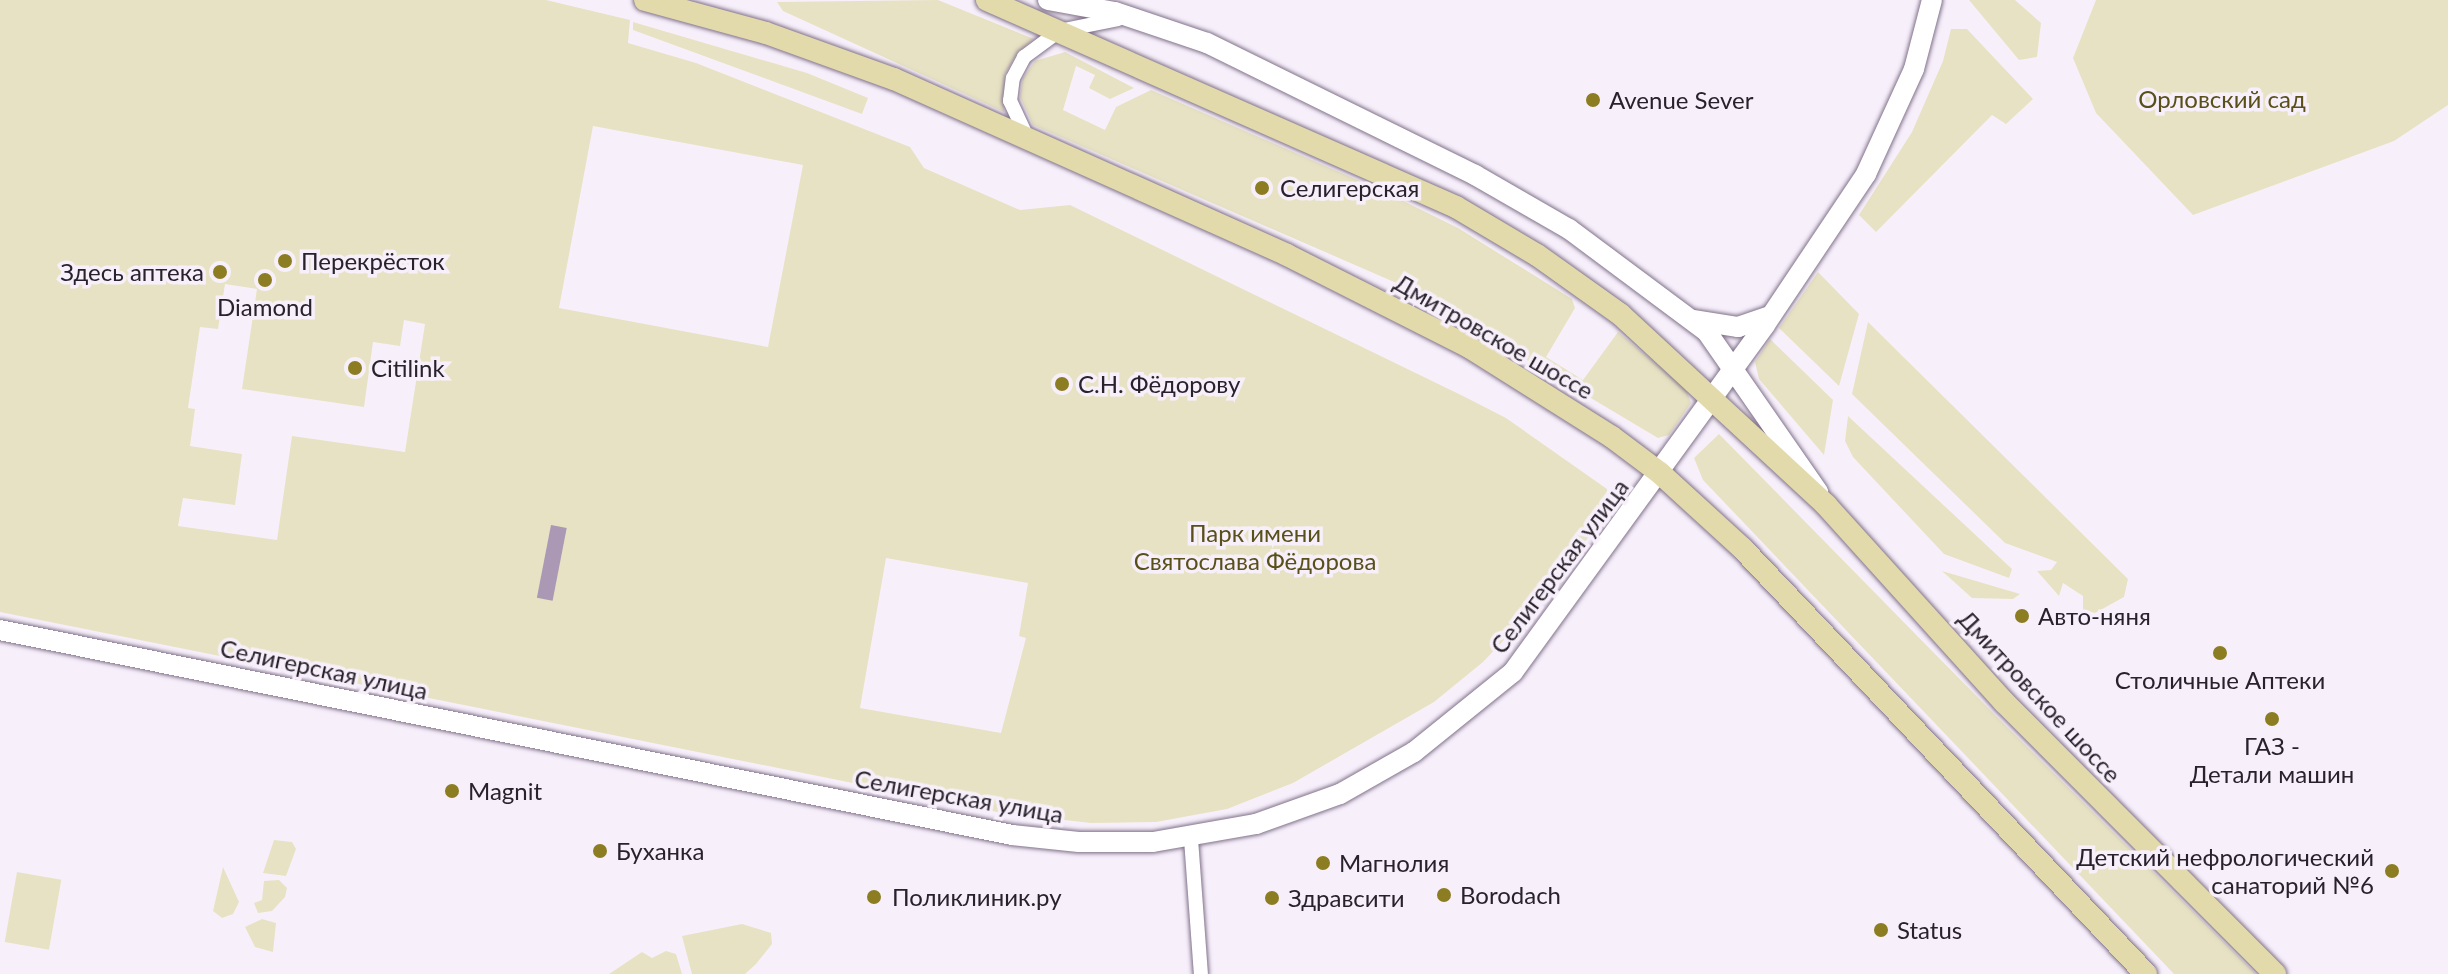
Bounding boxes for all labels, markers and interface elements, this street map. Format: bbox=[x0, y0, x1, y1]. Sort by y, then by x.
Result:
park label: Орловский сад bbox=[2138, 85, 2306, 113]
place label: Avenue Sever bbox=[1609, 86, 1753, 114]
marker: Avenue Sever bbox=[1584, 91, 1602, 109]
place label: Селигерская bbox=[1280, 174, 1419, 202]
marker: Селигерская bbox=[1251, 177, 1273, 199]
place label: Перекрёсток bbox=[301, 247, 445, 275]
marker: Перекрёсток bbox=[276, 252, 294, 270]
place label: Здесь аптека bbox=[60, 258, 204, 286]
marker: Здесь аптека bbox=[211, 263, 229, 281]
street label: Дмитровское шоссе bbox=[1389, 267, 1599, 405]
marker: Diamond bbox=[256, 271, 274, 289]
place label: Diamond bbox=[217, 293, 313, 321]
place label: Citilink bbox=[371, 354, 445, 382]
marker: Citilink bbox=[346, 359, 364, 377]
place label: С.Н. Фёдорову bbox=[1078, 370, 1240, 398]
marker: С.Н. Фёдорову bbox=[1053, 375, 1071, 393]
street label: Селигерская улица bbox=[1484, 473, 1634, 659]
park label: Парк имени Святослава Фёдорова bbox=[1134, 519, 1376, 575]
place label: Авто-няня bbox=[2038, 602, 2151, 630]
street label: Дмитровское шоссе bbox=[1953, 604, 2127, 788]
marker: Авто-няня bbox=[2013, 607, 2031, 625]
street label: Селигерская улица bbox=[218, 633, 430, 705]
marker: Столичные Аптеки bbox=[2211, 644, 2229, 662]
place label: Столичные Аптеки bbox=[2115, 666, 2325, 694]
marker: ГАЗ - Детали машин bbox=[2263, 710, 2281, 728]
place label: ГАЗ - Детали машин bbox=[2190, 732, 2354, 788]
street label: Селигерская улица bbox=[853, 763, 1065, 829]
place label: Magnit bbox=[468, 777, 542, 805]
marker: Magnit bbox=[443, 782, 461, 800]
place label: Буханка bbox=[616, 837, 704, 865]
marker: Буханка bbox=[591, 842, 609, 860]
place label: Детский нефрологический санаторий №6 bbox=[2076, 843, 2374, 899]
place label: Магнолия bbox=[1339, 849, 1449, 877]
marker: Магнолия bbox=[1314, 854, 1332, 872]
marker: Детский нефрологический санаторий №6 bbox=[2381, 860, 2403, 882]
place label: Borodach bbox=[1460, 881, 1561, 909]
place label: Поликлиник.ру bbox=[892, 883, 1062, 911]
place label: Здравсити bbox=[1288, 884, 1405, 912]
marker: Поликлиник.ру bbox=[863, 886, 885, 908]
marker: Borodach bbox=[1435, 886, 1453, 904]
marker: Здравсити bbox=[1263, 889, 1281, 907]
place label: Status bbox=[1897, 916, 1962, 944]
marker: Status bbox=[1872, 921, 1890, 939]

